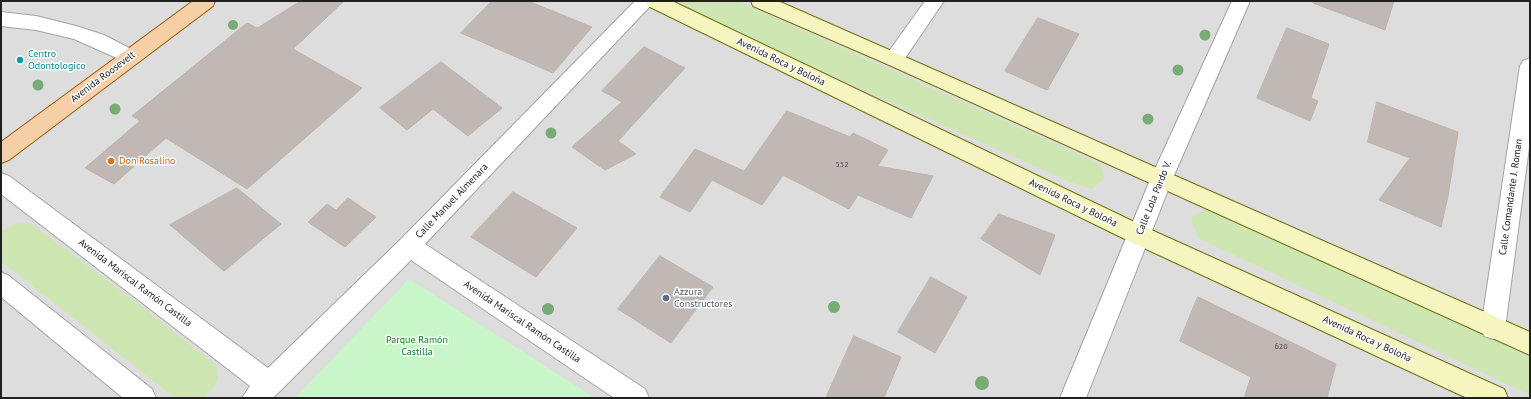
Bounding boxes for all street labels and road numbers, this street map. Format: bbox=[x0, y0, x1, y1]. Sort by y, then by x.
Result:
street label: Avenida Roca y Boloña bbox=[735, 35, 827, 89]
street label: Avenida Roosevelt bbox=[68, 49, 138, 105]
street label: Calle Comandante J. Roman bbox=[1497, 138, 1525, 256]
street label: Calle Lola Pardo V. bbox=[1134, 159, 1174, 237]
street label: Calle Manuel Almenara bbox=[413, 161, 491, 241]
street label: Avenida Roca y Boloña bbox=[1027, 176, 1119, 230]
street label: Avenida Mariscal Ramón Castilla bbox=[76, 236, 194, 330]
street label: Avenida Mariscal Ramón Castilla bbox=[461, 278, 583, 366]
street label: Avenida Roca y Boloña bbox=[1321, 313, 1413, 365]

